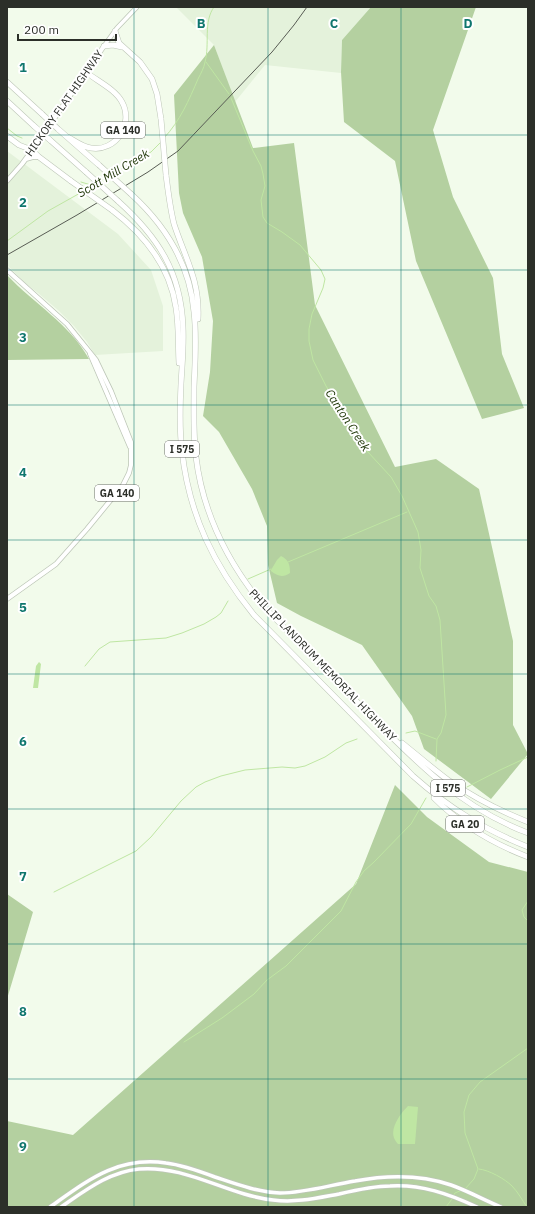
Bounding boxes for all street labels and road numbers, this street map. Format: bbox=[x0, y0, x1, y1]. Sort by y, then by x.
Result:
street label: HICKORY FLAT HIGHWAY bbox=[22, 47, 106, 159]
road number: GA 140 bbox=[101, 122, 145, 138]
road number: I 575 bbox=[165, 441, 199, 457]
road number: GA 140 bbox=[95, 485, 139, 501]
street label: PHILLIP LANDRUM MEMORIAL HIGHWAY bbox=[246, 586, 400, 744]
road number: I 575 bbox=[431, 780, 465, 796]
road number: GA 20 bbox=[446, 816, 484, 832]

